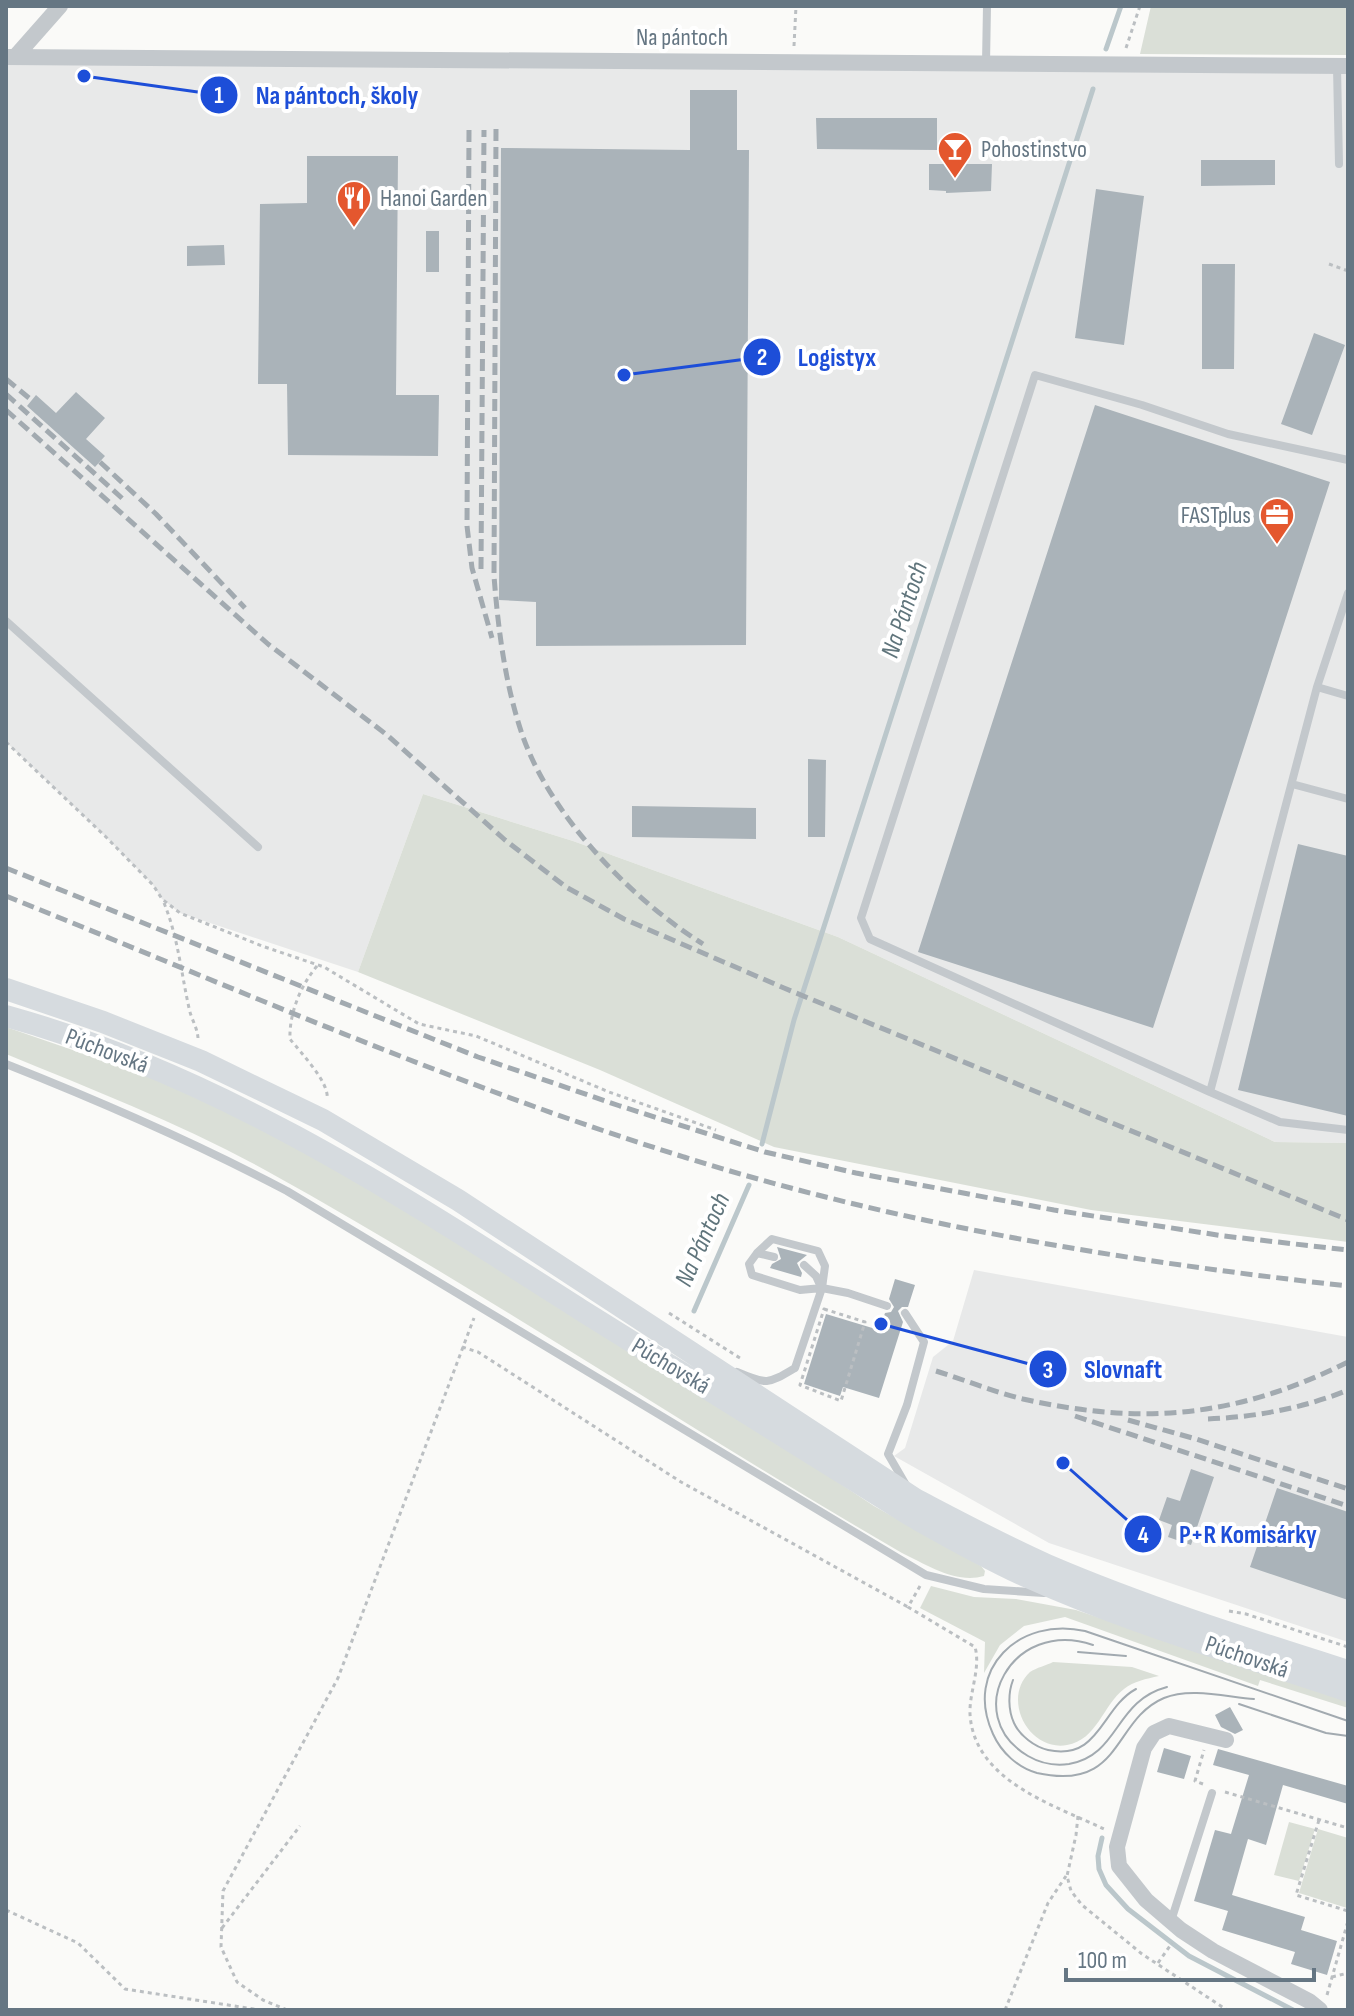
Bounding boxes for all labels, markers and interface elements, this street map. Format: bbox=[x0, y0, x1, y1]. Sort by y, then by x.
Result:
street label: Na pántoch bbox=[636, 23, 728, 52]
callout: Na pántoch, školy bbox=[199, 70, 434, 120]
text: 1 bbox=[214, 81, 224, 110]
text: Na pántoch, školy bbox=[256, 81, 418, 112]
bar icon: Pohostinstvo bbox=[936, 130, 974, 180]
place label: Pohostinstvo bbox=[981, 135, 1087, 164]
restaurant icon: Hanoi Garden bbox=[335, 179, 373, 229]
place label: Hanoi Garden bbox=[380, 184, 487, 213]
callout: Logistyx bbox=[742, 332, 892, 382]
text: 2 bbox=[757, 343, 767, 372]
text: Logistyx bbox=[798, 343, 876, 374]
office icon: FASTplus bbox=[1258, 496, 1296, 546]
place label: FASTplus bbox=[1181, 501, 1251, 530]
water label: Na Pántoch bbox=[875, 558, 935, 662]
street label: Púchovská bbox=[62, 1022, 152, 1080]
water label: Na Pántoch bbox=[669, 1188, 737, 1292]
street label: Púchovská bbox=[627, 1331, 715, 1401]
callout: Slovnaft bbox=[1028, 1344, 1178, 1394]
text: Slovnaft bbox=[1084, 1355, 1162, 1386]
text: 3 bbox=[1043, 1356, 1053, 1385]
callout: P+R Komisárky bbox=[1123, 1509, 1333, 1559]
text: P+R Komisárky bbox=[1179, 1520, 1317, 1551]
text: 4 bbox=[1137, 1521, 1149, 1550]
street label: Púchovská bbox=[1202, 1629, 1292, 1685]
scale bar bbox=[1066, 1932, 1314, 1982]
text: 100 m bbox=[1078, 1946, 1127, 1975]

